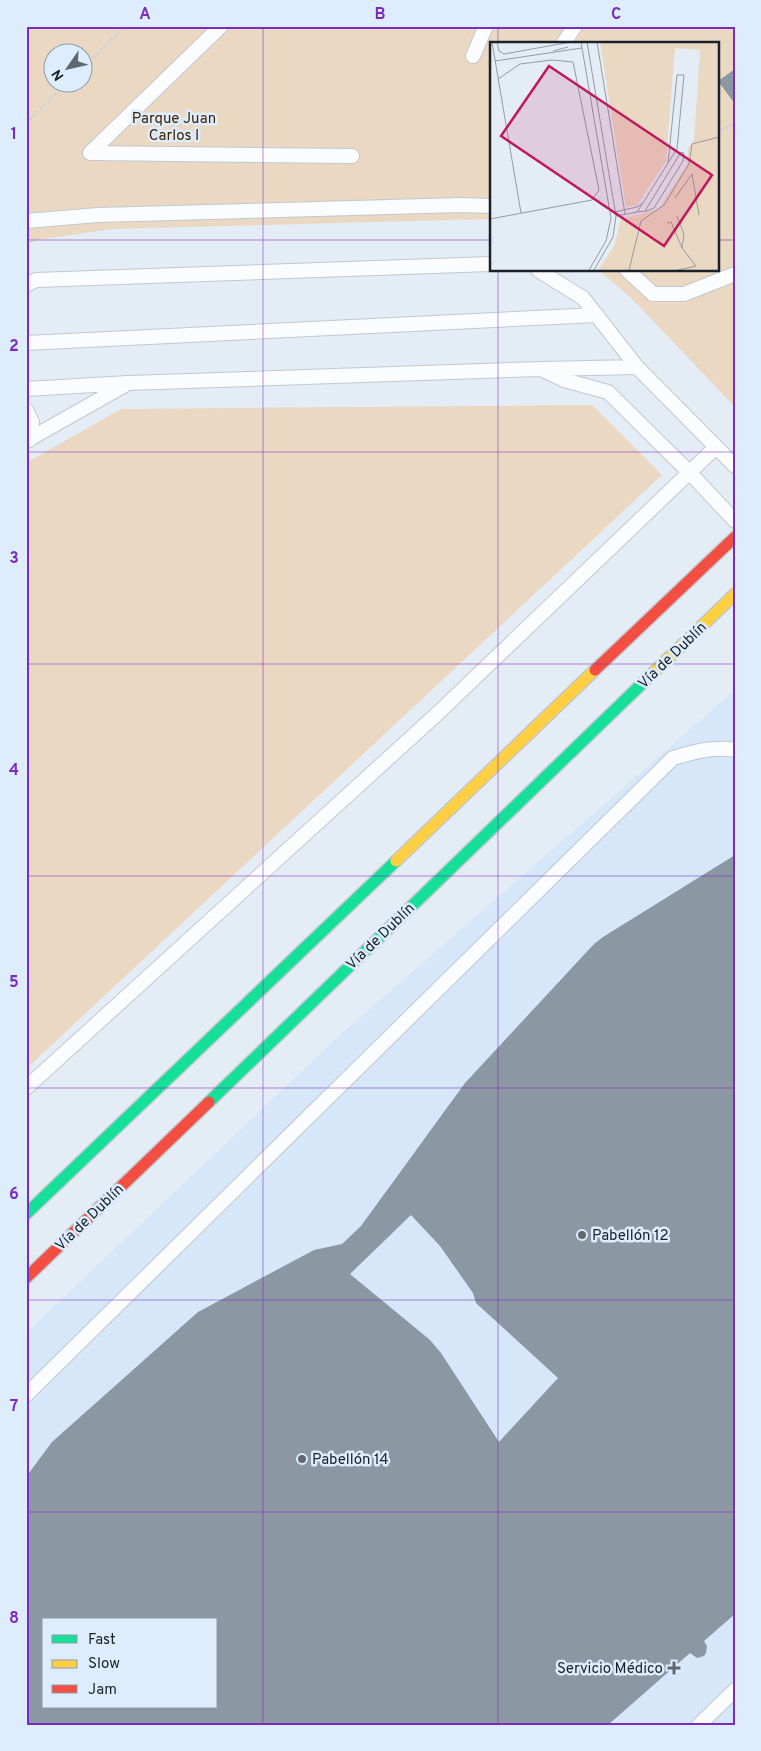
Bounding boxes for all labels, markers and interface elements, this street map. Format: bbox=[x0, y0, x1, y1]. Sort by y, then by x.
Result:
text: A bbox=[139, 5, 151, 25]
text: B bbox=[374, 5, 386, 25]
text: C bbox=[611, 5, 621, 25]
north arrow bbox=[42, 42, 92, 92]
inset map bbox=[490, 42, 718, 271]
text: N bbox=[49, 66, 68, 83]
park label: Parque Juan Carlos I bbox=[132, 110, 216, 146]
text: 1 bbox=[11, 125, 17, 145]
text: 2 bbox=[9, 337, 19, 357]
text: 3 bbox=[9, 549, 19, 569]
street label: Vía de Dublín bbox=[635, 619, 711, 694]
text: 4 bbox=[9, 761, 19, 781]
street label: Vía de Dublín bbox=[343, 900, 419, 975]
text: 5 bbox=[9, 973, 19, 993]
street label: Vía de Dublín bbox=[52, 1181, 128, 1256]
text: 6 bbox=[9, 1185, 19, 1205]
place label: Pabellón 12 bbox=[592, 1227, 669, 1246]
marker: Pabellón 12 bbox=[576, 1229, 588, 1241]
text: 7 bbox=[10, 1397, 18, 1417]
place label: Pabellón 14 bbox=[312, 1451, 389, 1470]
marker: Pabellón 14 bbox=[296, 1453, 308, 1465]
text: 8 bbox=[9, 1609, 19, 1629]
legend bbox=[42, 1618, 218, 1708]
text: Fast bbox=[88, 1631, 116, 1650]
text: Slow bbox=[88, 1655, 120, 1674]
place label: Servicio Médico bbox=[557, 1660, 663, 1679]
marker: Servicio Médico bbox=[667, 1661, 681, 1675]
text: Jam bbox=[88, 1681, 117, 1700]

